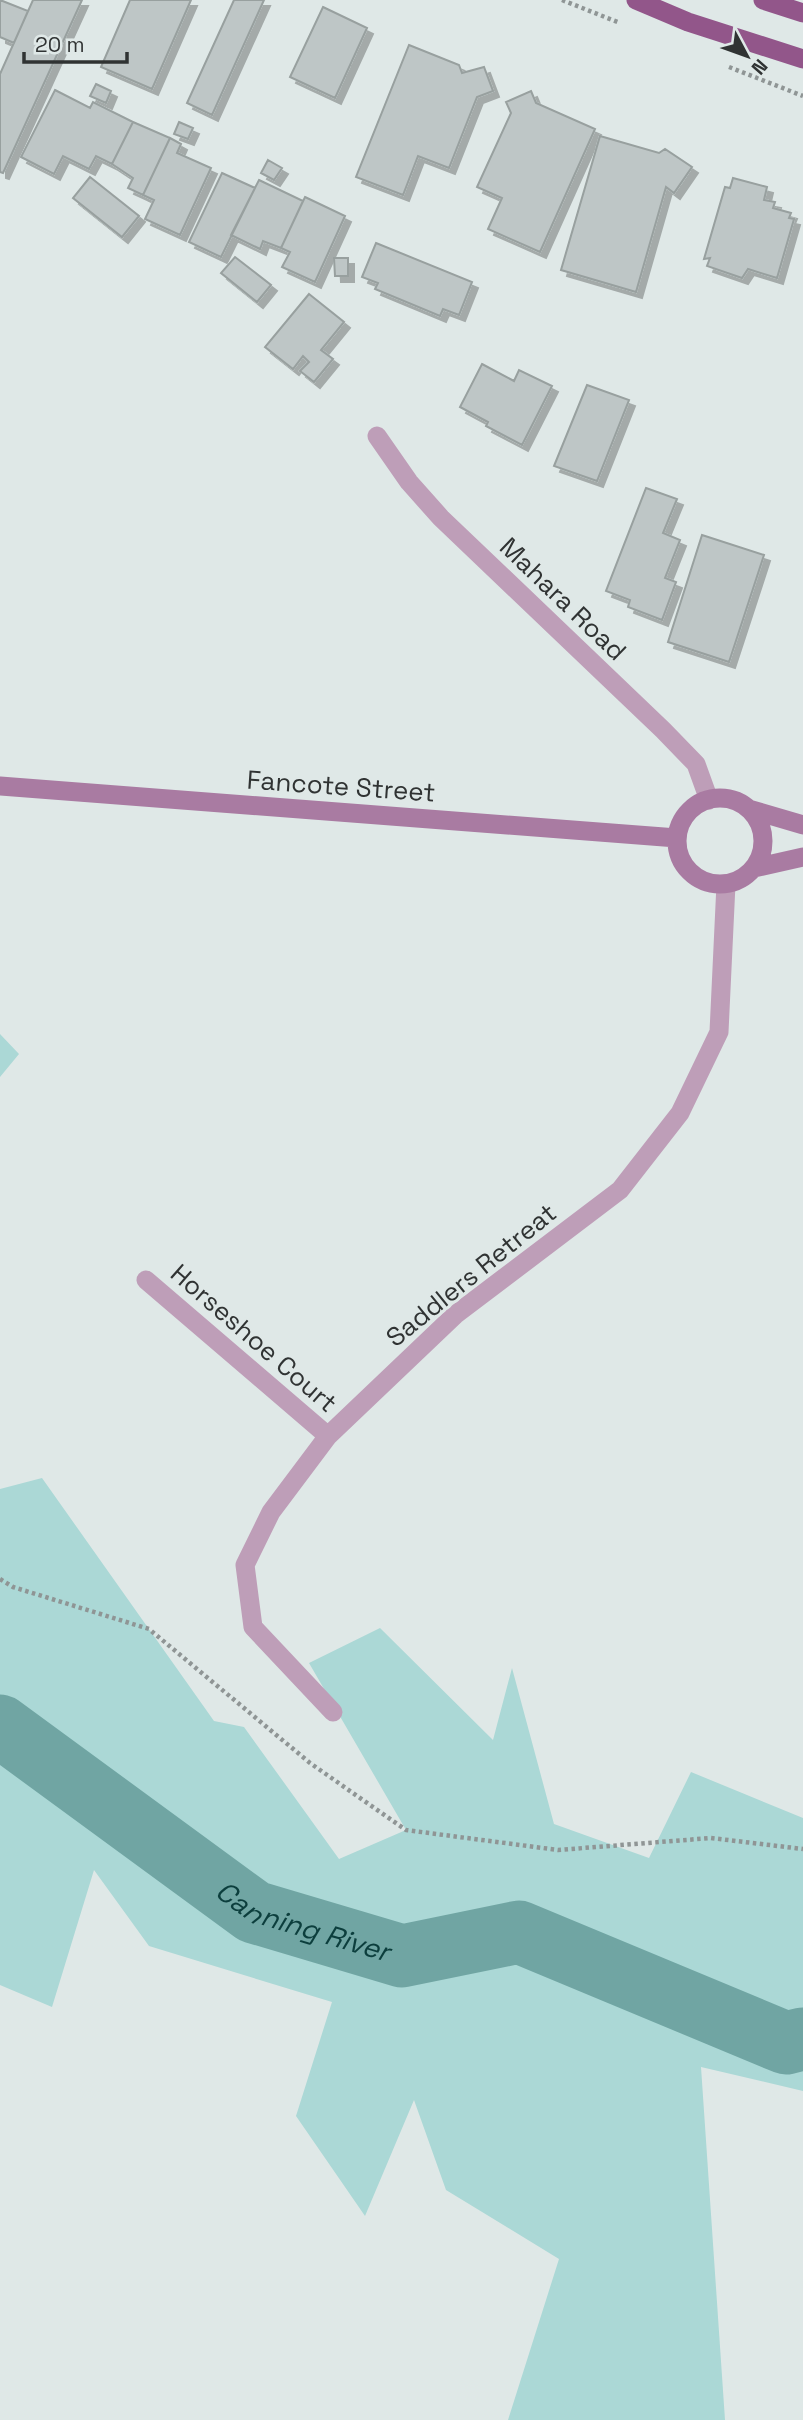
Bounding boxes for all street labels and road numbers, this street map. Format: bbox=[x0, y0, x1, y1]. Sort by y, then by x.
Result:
street label: Mahara Road bbox=[493, 530, 633, 668]
street label: Fancote Street bbox=[246, 762, 436, 810]
street label: Saddlers Retreat bbox=[379, 1196, 563, 1354]
street label: Horseshoe Court bbox=[164, 1256, 344, 1420]

